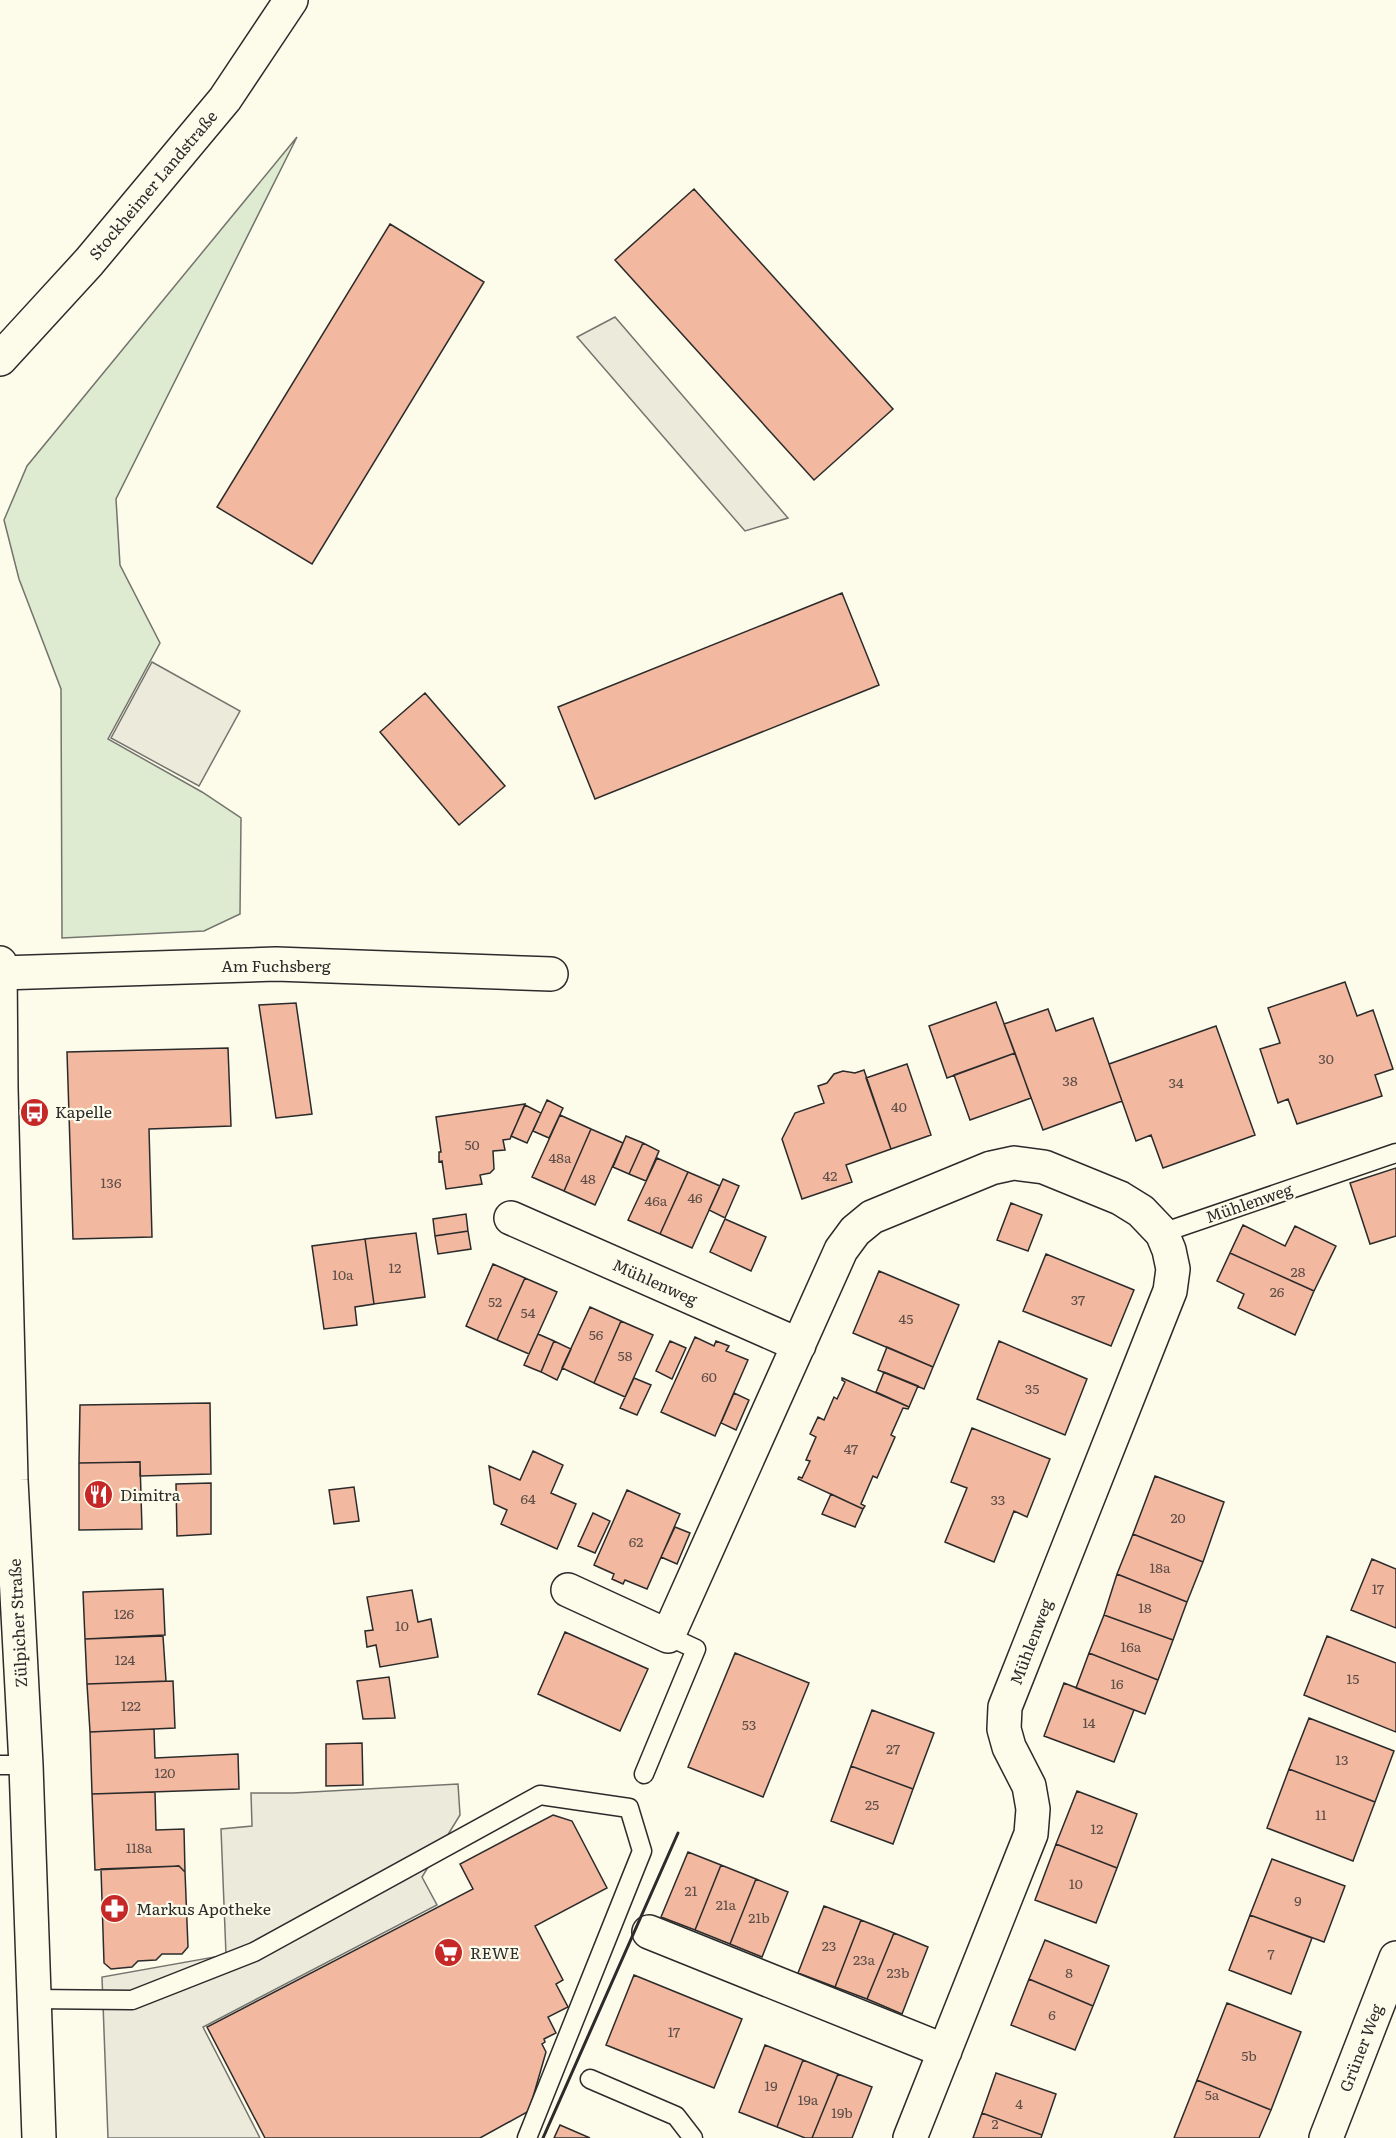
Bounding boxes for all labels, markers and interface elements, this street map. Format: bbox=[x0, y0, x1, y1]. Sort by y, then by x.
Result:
street label: Stockheimer Landstraße bbox=[82, 104, 222, 264]
street label: Am Fuchsberg bbox=[221, 953, 331, 977]
house number: 30 bbox=[1318, 1048, 1334, 1068]
house number: 38 bbox=[1062, 1070, 1078, 1090]
house number: 34 bbox=[1168, 1072, 1184, 1092]
bus stop icon: Kapelle bbox=[18, 1096, 50, 1128]
house number: 40 bbox=[891, 1096, 907, 1116]
place label: Kapelle bbox=[55, 1099, 112, 1123]
house number: 50 bbox=[464, 1134, 480, 1154]
house number: 48a bbox=[549, 1147, 572, 1167]
house number: 42 bbox=[823, 1165, 837, 1185]
house number: 48 bbox=[580, 1168, 596, 1188]
house number: 136 bbox=[101, 1172, 122, 1192]
street label: Mühlenweg bbox=[1202, 1176, 1295, 1228]
house number: 46 bbox=[687, 1187, 703, 1207]
house number: 46a bbox=[645, 1190, 668, 1210]
street label: Mühlenweg bbox=[609, 1252, 702, 1310]
house number: 12 bbox=[389, 1257, 401, 1277]
house number: 28 bbox=[1291, 1261, 1306, 1281]
house number: 10a bbox=[332, 1264, 354, 1284]
house number: 26 bbox=[1270, 1281, 1285, 1301]
house number: 37 bbox=[1071, 1289, 1085, 1309]
house number: 52 bbox=[488, 1291, 502, 1311]
house number: 54 bbox=[521, 1302, 536, 1322]
house number: 45 bbox=[899, 1308, 913, 1328]
house number: 56 bbox=[589, 1324, 604, 1344]
house number: 58 bbox=[618, 1345, 633, 1365]
house number: 60 bbox=[701, 1366, 717, 1386]
house number: 35 bbox=[1025, 1378, 1039, 1398]
house number: 47 bbox=[844, 1438, 858, 1458]
restaurant icon: Dimitra bbox=[83, 1479, 115, 1511]
place label: Dimitra bbox=[120, 1482, 181, 1506]
house number: 64 bbox=[520, 1488, 536, 1508]
house number: 33 bbox=[991, 1489, 1005, 1509]
house number: 20 bbox=[1170, 1507, 1186, 1527]
house number: 62 bbox=[629, 1531, 643, 1551]
house number: 18a bbox=[1150, 1557, 1171, 1577]
street label: Zülpicher Straße bbox=[2, 1558, 32, 1688]
house number: 17 bbox=[1372, 1578, 1384, 1598]
street label: Mühlenweg bbox=[1003, 1595, 1057, 1688]
house number: 18 bbox=[1138, 1597, 1152, 1617]
house number: 126 bbox=[114, 1603, 135, 1623]
house number: 10 bbox=[395, 1615, 409, 1635]
house number: 16a bbox=[1121, 1636, 1142, 1656]
house number: 124 bbox=[115, 1649, 136, 1669]
house number: 15 bbox=[1347, 1668, 1359, 1688]
house number: 16 bbox=[1110, 1673, 1124, 1693]
house number: 122 bbox=[121, 1695, 141, 1715]
house number: 14 bbox=[1083, 1712, 1096, 1732]
house number: 53 bbox=[742, 1714, 756, 1734]
house number: 27 bbox=[886, 1738, 900, 1758]
house number: 13 bbox=[1335, 1749, 1349, 1769]
house number: 120 bbox=[155, 1762, 175, 1782]
house number: 25 bbox=[865, 1794, 879, 1814]
house number: 11 bbox=[1315, 1804, 1327, 1824]
house number: 12 bbox=[1091, 1818, 1103, 1838]
house number: 118a bbox=[126, 1837, 153, 1857]
house number: 10 bbox=[1069, 1873, 1083, 1893]
house number: 21 bbox=[685, 1880, 698, 1900]
house number: 9 bbox=[1294, 1890, 1302, 1910]
pharmacy icon: Markus Apotheke bbox=[99, 1893, 131, 1925]
house number: 21a bbox=[716, 1894, 737, 1914]
place label: Markus Apotheke bbox=[136, 1896, 271, 1920]
house number: 21b bbox=[748, 1907, 770, 1927]
house number: 23 bbox=[822, 1935, 836, 1955]
supermarket icon: REWE bbox=[433, 1937, 465, 1969]
place label: REWE bbox=[470, 1940, 519, 1964]
house number: 7 bbox=[1267, 1943, 1275, 1963]
house number: 23a bbox=[853, 1949, 876, 1969]
house number: 23b bbox=[886, 1962, 910, 1982]
house number: 8 bbox=[1065, 1962, 1073, 1982]
street label: Grüner Weg bbox=[1332, 2000, 1388, 2095]
house number: 6 bbox=[1048, 2004, 1056, 2024]
house number: 17 bbox=[668, 2021, 680, 2041]
house number: 5b bbox=[1241, 2045, 1257, 2065]
house number: 19 bbox=[764, 2075, 778, 2095]
house number: 5a bbox=[1205, 2084, 1220, 2104]
house number: 19a bbox=[798, 2089, 819, 2109]
house number: 4 bbox=[1015, 2093, 1023, 2113]
house number: 19b bbox=[831, 2102, 853, 2122]
house number: 2 bbox=[991, 2113, 999, 2133]

